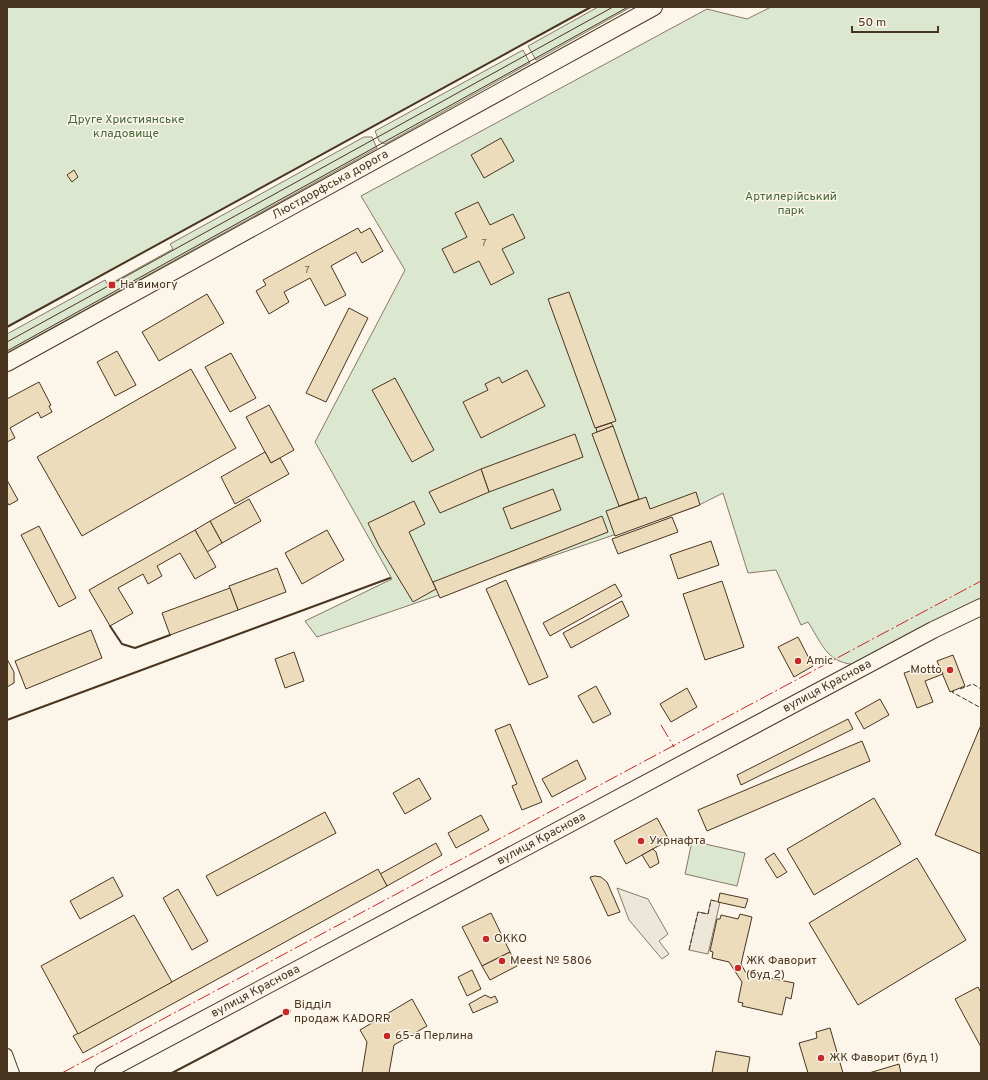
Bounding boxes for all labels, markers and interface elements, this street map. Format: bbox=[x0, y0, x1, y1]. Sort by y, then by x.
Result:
scale bar bbox=[852, 8, 938, 34]
text: 50 m bbox=[858, 15, 886, 31]
park label: Друге Християнське кладовище bbox=[67, 112, 185, 142]
street label: Люстдорфська дорога bbox=[269, 147, 391, 224]
park label: Артилерійський парк bbox=[745, 189, 837, 219]
house number: 7 bbox=[481, 237, 487, 250]
house number: 7 bbox=[304, 264, 310, 277]
place label: На вимогу bbox=[120, 277, 178, 293]
marker: На вимогу bbox=[107, 280, 117, 290]
place label: Amic bbox=[806, 653, 833, 669]
street label: вулиця Краснова bbox=[780, 656, 874, 717]
marker: Amic bbox=[793, 656, 803, 666]
place label: Motto bbox=[910, 662, 942, 678]
marker: Motto bbox=[945, 665, 955, 675]
street label: вулиця Краснова bbox=[494, 809, 589, 869]
place label: Укрнафта bbox=[649, 833, 706, 849]
marker: Укрнафта bbox=[636, 836, 646, 846]
place label: ОККО bbox=[494, 931, 527, 947]
marker: ОККО bbox=[481, 934, 491, 944]
place label: Meest № 5806 bbox=[510, 953, 592, 969]
place label: ЖК Фаворит (буд 2) bbox=[746, 953, 817, 983]
marker: Meest № 5806 bbox=[497, 956, 507, 966]
street label: вулиця Краснова bbox=[208, 961, 303, 1022]
marker: ЖК Фаворит (буд 2) bbox=[733, 963, 743, 973]
place label: Відділ продаж KADORR bbox=[294, 997, 391, 1027]
marker: Відділ продаж KADORR bbox=[281, 1007, 291, 1017]
place label: 65-а Перлина bbox=[395, 1028, 473, 1044]
marker: 65-а Перлина bbox=[382, 1031, 392, 1041]
place label: ЖК Фаворит (буд 1) bbox=[829, 1050, 939, 1066]
marker: ЖК Фаворит (буд 1) bbox=[816, 1053, 826, 1063]

